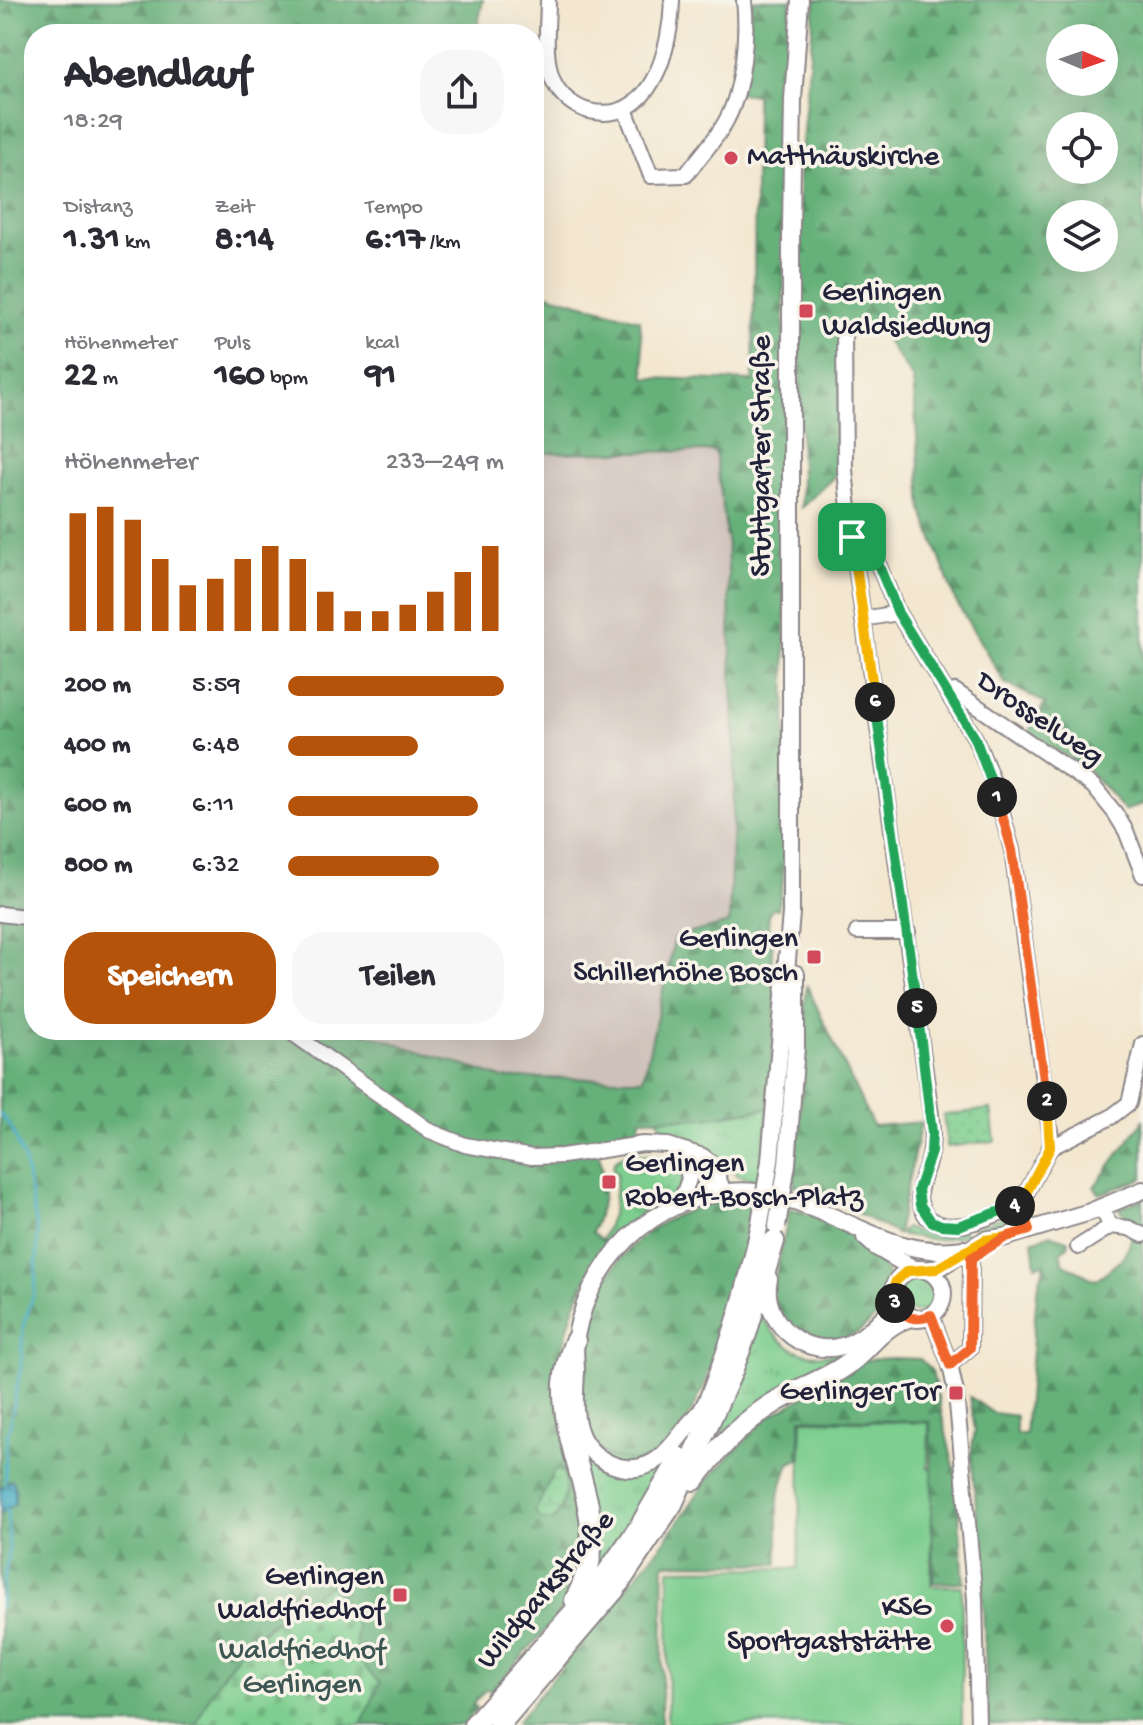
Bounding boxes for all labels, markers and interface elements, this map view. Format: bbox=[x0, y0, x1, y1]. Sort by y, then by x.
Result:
north arrow bbox=[1046, 24, 1118, 96]
map controls bbox=[1046, 24, 1118, 272]
button: share bbox=[420, 50, 504, 134]
text: Abendlauf bbox=[64, 51, 251, 103]
text: 18:29 bbox=[64, 107, 123, 138]
button: locate bbox=[1046, 112, 1118, 184]
place label: Matthäuskirche bbox=[747, 141, 940, 176]
marker: Matthäuskirche bbox=[722, 149, 740, 167]
text: Distanz bbox=[64, 195, 133, 221]
text: Zeit bbox=[215, 195, 254, 221]
text: Tempo bbox=[365, 195, 423, 221]
button: layers bbox=[1046, 200, 1118, 272]
text: 1.31 bbox=[64, 221, 120, 261]
text: 8:14 bbox=[215, 221, 274, 261]
text: 6:17 bbox=[365, 221, 425, 261]
text: km bbox=[120, 230, 150, 256]
text: /km bbox=[425, 230, 461, 256]
place label: Gerlingen Waldsiedlung bbox=[822, 277, 991, 346]
marker: Gerlingen Waldsiedlung bbox=[797, 302, 815, 320]
text: Höhenmeter bbox=[64, 331, 177, 357]
text: Puls bbox=[215, 331, 250, 357]
text: kcal bbox=[365, 331, 400, 357]
street label: Stuttgarter Straße bbox=[746, 335, 781, 577]
text: 22 bbox=[64, 357, 97, 397]
text: 160 bbox=[215, 357, 265, 397]
text: 91 bbox=[365, 357, 396, 397]
text: m bbox=[97, 366, 118, 392]
text: bpm bbox=[265, 366, 308, 392]
text: Höhenmeter bbox=[64, 448, 197, 479]
text: 233–249 m bbox=[386, 448, 504, 479]
pin bbox=[818, 503, 886, 571]
icon: arrive bbox=[830, 515, 874, 559]
street label: Drosselweg bbox=[967, 664, 1109, 775]
text: 200 m bbox=[64, 671, 131, 702]
text: 5:59 bbox=[192, 671, 241, 702]
pin: 6 bbox=[855, 682, 895, 722]
text: 6 bbox=[869, 689, 881, 715]
text: 400 m bbox=[64, 731, 130, 762]
text: 6:48 bbox=[192, 731, 240, 762]
pin: 1 bbox=[977, 777, 1017, 817]
text: 1 bbox=[993, 784, 1001, 810]
text: 600 m bbox=[64, 791, 131, 822]
text: 6:11 bbox=[192, 791, 234, 822]
text: 800 m bbox=[64, 851, 132, 882]
text: 6:32 bbox=[192, 851, 240, 882]
place label: Gerlingen Schillerhöhe Bosch bbox=[573, 923, 798, 992]
button: Speichern bbox=[64, 932, 276, 1024]
button: Teilen bbox=[292, 932, 504, 1024]
marker: Gerlingen Schillerhöhe Bosch bbox=[805, 948, 823, 966]
pin: 5 bbox=[897, 988, 937, 1028]
text: 5 bbox=[911, 995, 923, 1021]
pin: 2 bbox=[1027, 1081, 1067, 1121]
text: 2 bbox=[1042, 1088, 1052, 1114]
place label: Gerlingen Robert-Bosch-Platz bbox=[625, 1148, 864, 1217]
marker: Gerlingen Robert-Bosch-Platz bbox=[600, 1173, 618, 1191]
pin: 4 bbox=[995, 1186, 1035, 1226]
text: 4 bbox=[1010, 1193, 1020, 1219]
pin: 3 bbox=[875, 1283, 915, 1323]
text: 3 bbox=[889, 1290, 901, 1316]
place label: Gerlinger Tor bbox=[780, 1376, 942, 1411]
marker: Gerlinger Tor bbox=[947, 1384, 965, 1402]
street label: Wildparkstraße bbox=[471, 1504, 624, 1677]
place label: Gerlingen Waldfriedhof bbox=[217, 1561, 387, 1630]
marker: Gerlingen Waldfriedhof bbox=[391, 1586, 409, 1604]
place label: KSG Sportgaststätte bbox=[727, 1592, 932, 1661]
marker: KSG Sportgaststätte bbox=[938, 1617, 956, 1635]
park label: Waldfriedhof Gerlingen bbox=[219, 1635, 388, 1704]

